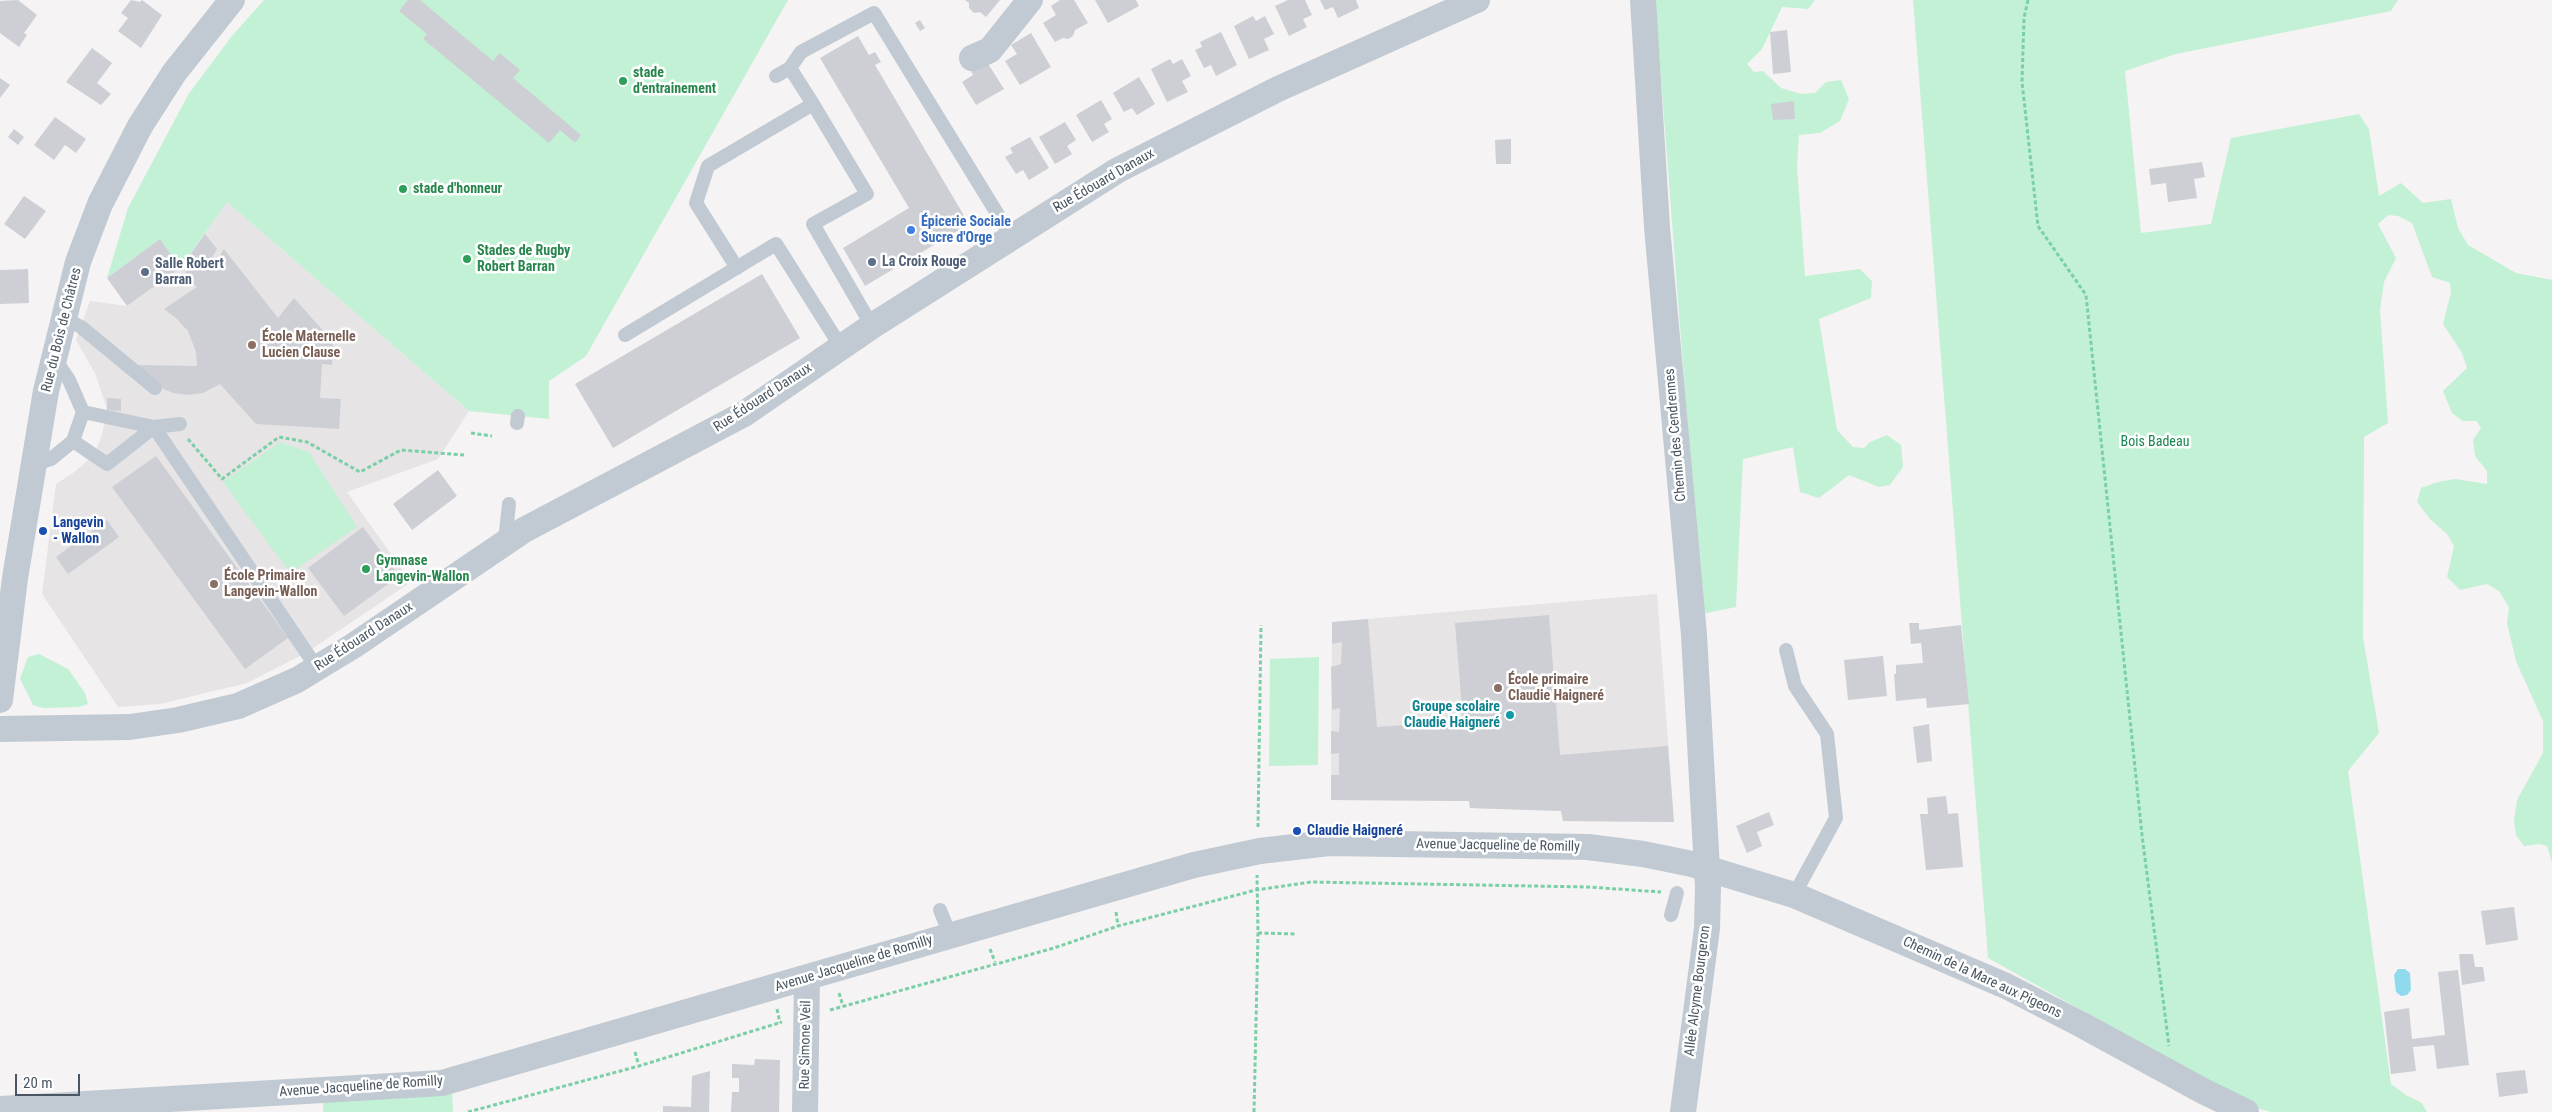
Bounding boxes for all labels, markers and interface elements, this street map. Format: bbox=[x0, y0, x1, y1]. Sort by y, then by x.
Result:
place label: stade d'entrainement bbox=[633, 65, 716, 98]
marker: stade d'entrainement bbox=[617, 75, 629, 87]
street label: Rue Édouard Danaux bbox=[1051, 145, 1157, 217]
place label: stade d'honneur bbox=[413, 181, 502, 197]
marker: stade d'honneur bbox=[397, 183, 409, 195]
place label: Épicerie Sociale Sucre d'Orge bbox=[921, 214, 1011, 246]
marker: Épicerie Sociale Sucre d'Orge bbox=[905, 224, 917, 236]
place label: Stades de Rugby Robert Barran bbox=[477, 243, 570, 276]
marker: Stades de Rugby Robert Barran bbox=[461, 253, 473, 265]
place label: La Croix Rouge bbox=[882, 254, 966, 270]
place label: Salle Robert Barran bbox=[155, 256, 224, 288]
marker: La Croix Rouge bbox=[866, 256, 878, 268]
street label: Rue du Bois de Châtres bbox=[38, 266, 86, 394]
marker: Salle Robert Barran bbox=[139, 266, 151, 278]
place label: École Maternelle Lucien Clause bbox=[262, 329, 356, 362]
marker: École Maternelle Lucien Clause bbox=[246, 339, 258, 351]
street label: Rue Édouard Danaux bbox=[711, 360, 815, 436]
street label: Chemin des Cendrennes bbox=[1662, 368, 1690, 502]
park label: Bois Badeau bbox=[2121, 434, 2189, 450]
place label: Langevin - Wallon bbox=[53, 515, 104, 548]
marker: Langevin - Wallon bbox=[37, 525, 49, 537]
place label: Gymnase Langevin-Wallon bbox=[376, 553, 469, 586]
marker: Gymnase Langevin-Wallon bbox=[360, 563, 372, 575]
place label: École Primaire Langevin-Wallon bbox=[224, 568, 317, 600]
marker: École Primaire Langevin-Wallon bbox=[208, 578, 220, 590]
street label: Rue Édouard Danaux bbox=[312, 599, 416, 675]
place label: École primaire Claudie Haigneré bbox=[1508, 672, 1604, 704]
marker: École primaire Claudie Haigneré bbox=[1492, 682, 1504, 694]
place label: Groupe scolaire Claudie Haigneré bbox=[1404, 699, 1500, 732]
marker: Groupe scolaire Claudie Haigneré bbox=[1504, 709, 1516, 721]
place label: Claudie Haigneré bbox=[1307, 823, 1403, 839]
marker: Claudie Haigneré bbox=[1291, 825, 1303, 837]
street label: Avenue Jacqueline de Romilly bbox=[1416, 836, 1580, 856]
street label: Allée Alcyme Bourgeron bbox=[1682, 925, 1714, 1057]
street label: Avenue Jacqueline de Romilly bbox=[773, 932, 935, 996]
street label: Chemin de la Mare aux Pigeons bbox=[1900, 934, 2064, 1022]
street label: Rue Simone Veil bbox=[797, 1000, 815, 1090]
scale bar bbox=[18, 1064, 82, 1096]
street label: Avenue Jacqueline de Romilly bbox=[279, 1073, 443, 1101]
text: 20 m bbox=[23, 1074, 53, 1092]

